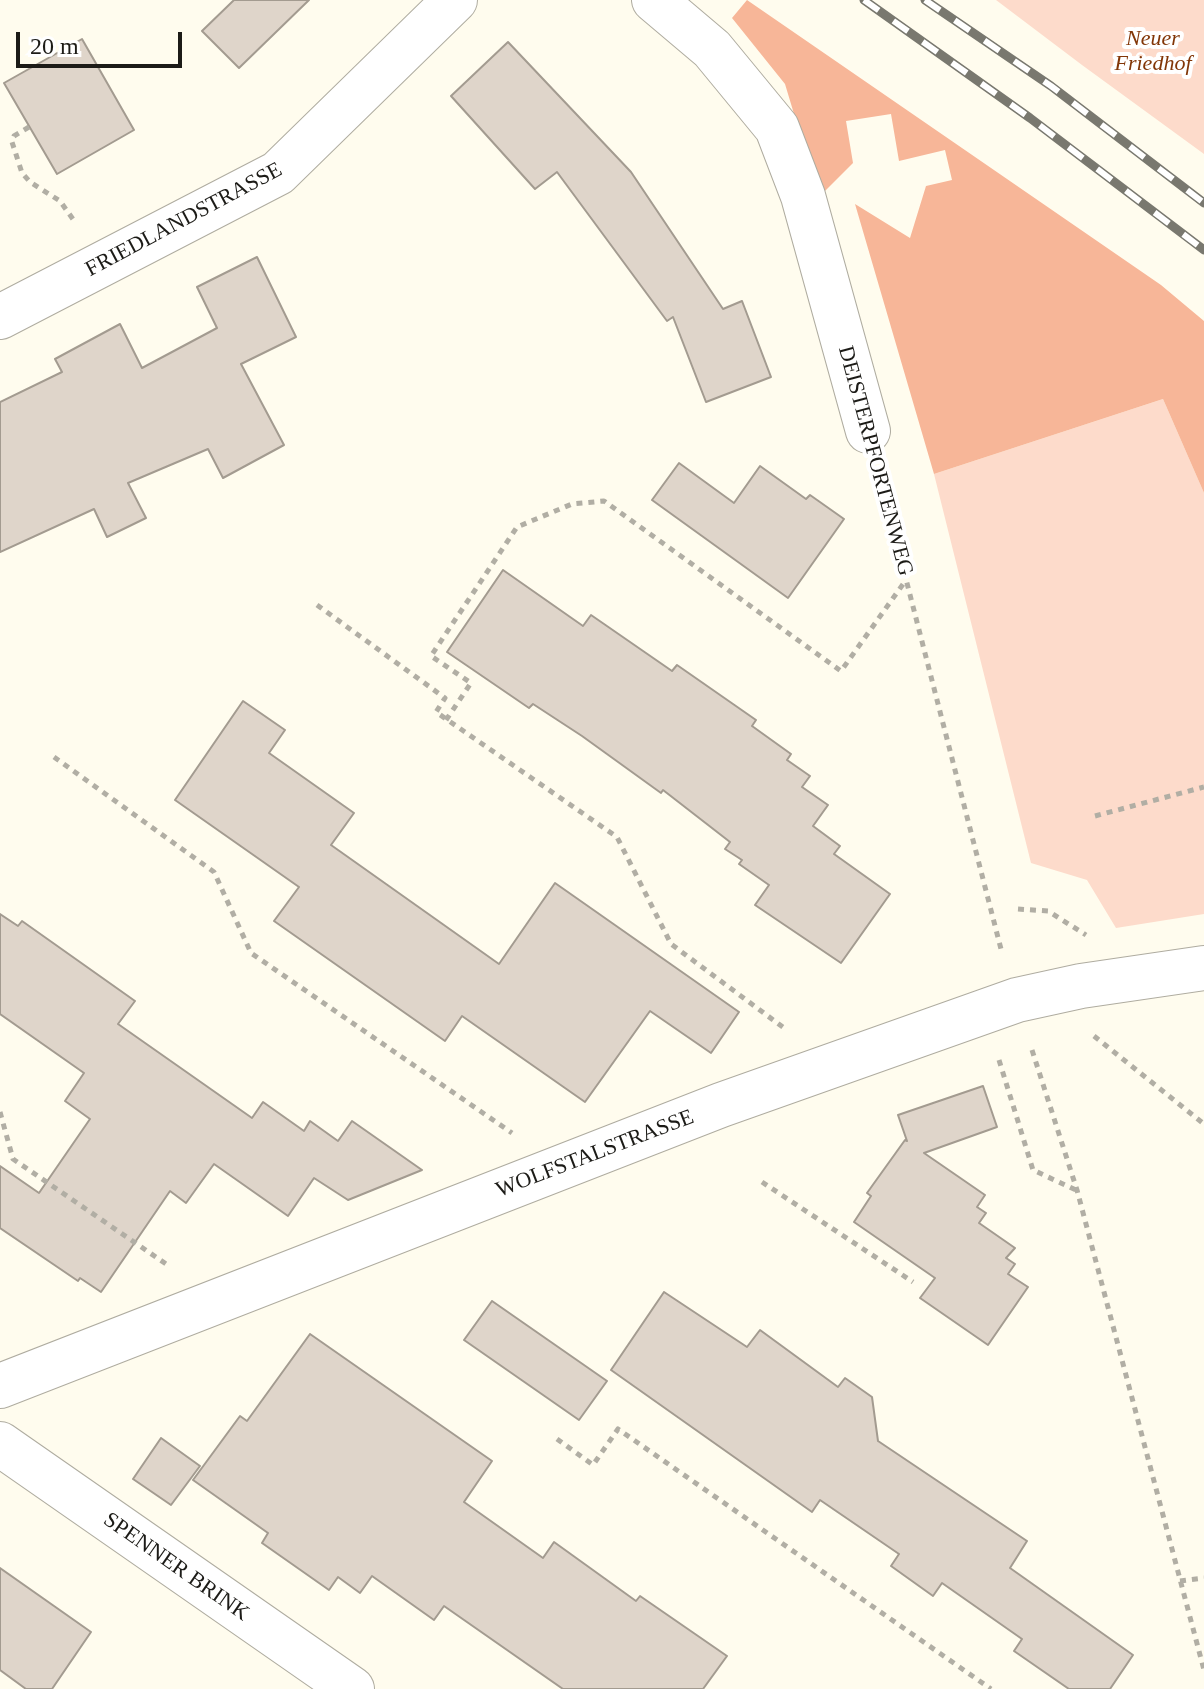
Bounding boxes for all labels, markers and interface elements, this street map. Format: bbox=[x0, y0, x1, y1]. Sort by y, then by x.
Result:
scale bar bbox=[20, 16, 186, 66]
park label: Neuer Friedhof bbox=[1115, 26, 1191, 78]
text: 20 m bbox=[30, 33, 79, 59]
street label: FRIEDLANDSTRASSE bbox=[81, 157, 287, 283]
street label: DEISTERPFORTENWEG bbox=[832, 343, 918, 579]
street label: WOLFSTALSTRASSE bbox=[492, 1104, 698, 1204]
street label: SPENNER BRINK bbox=[98, 1507, 254, 1627]

